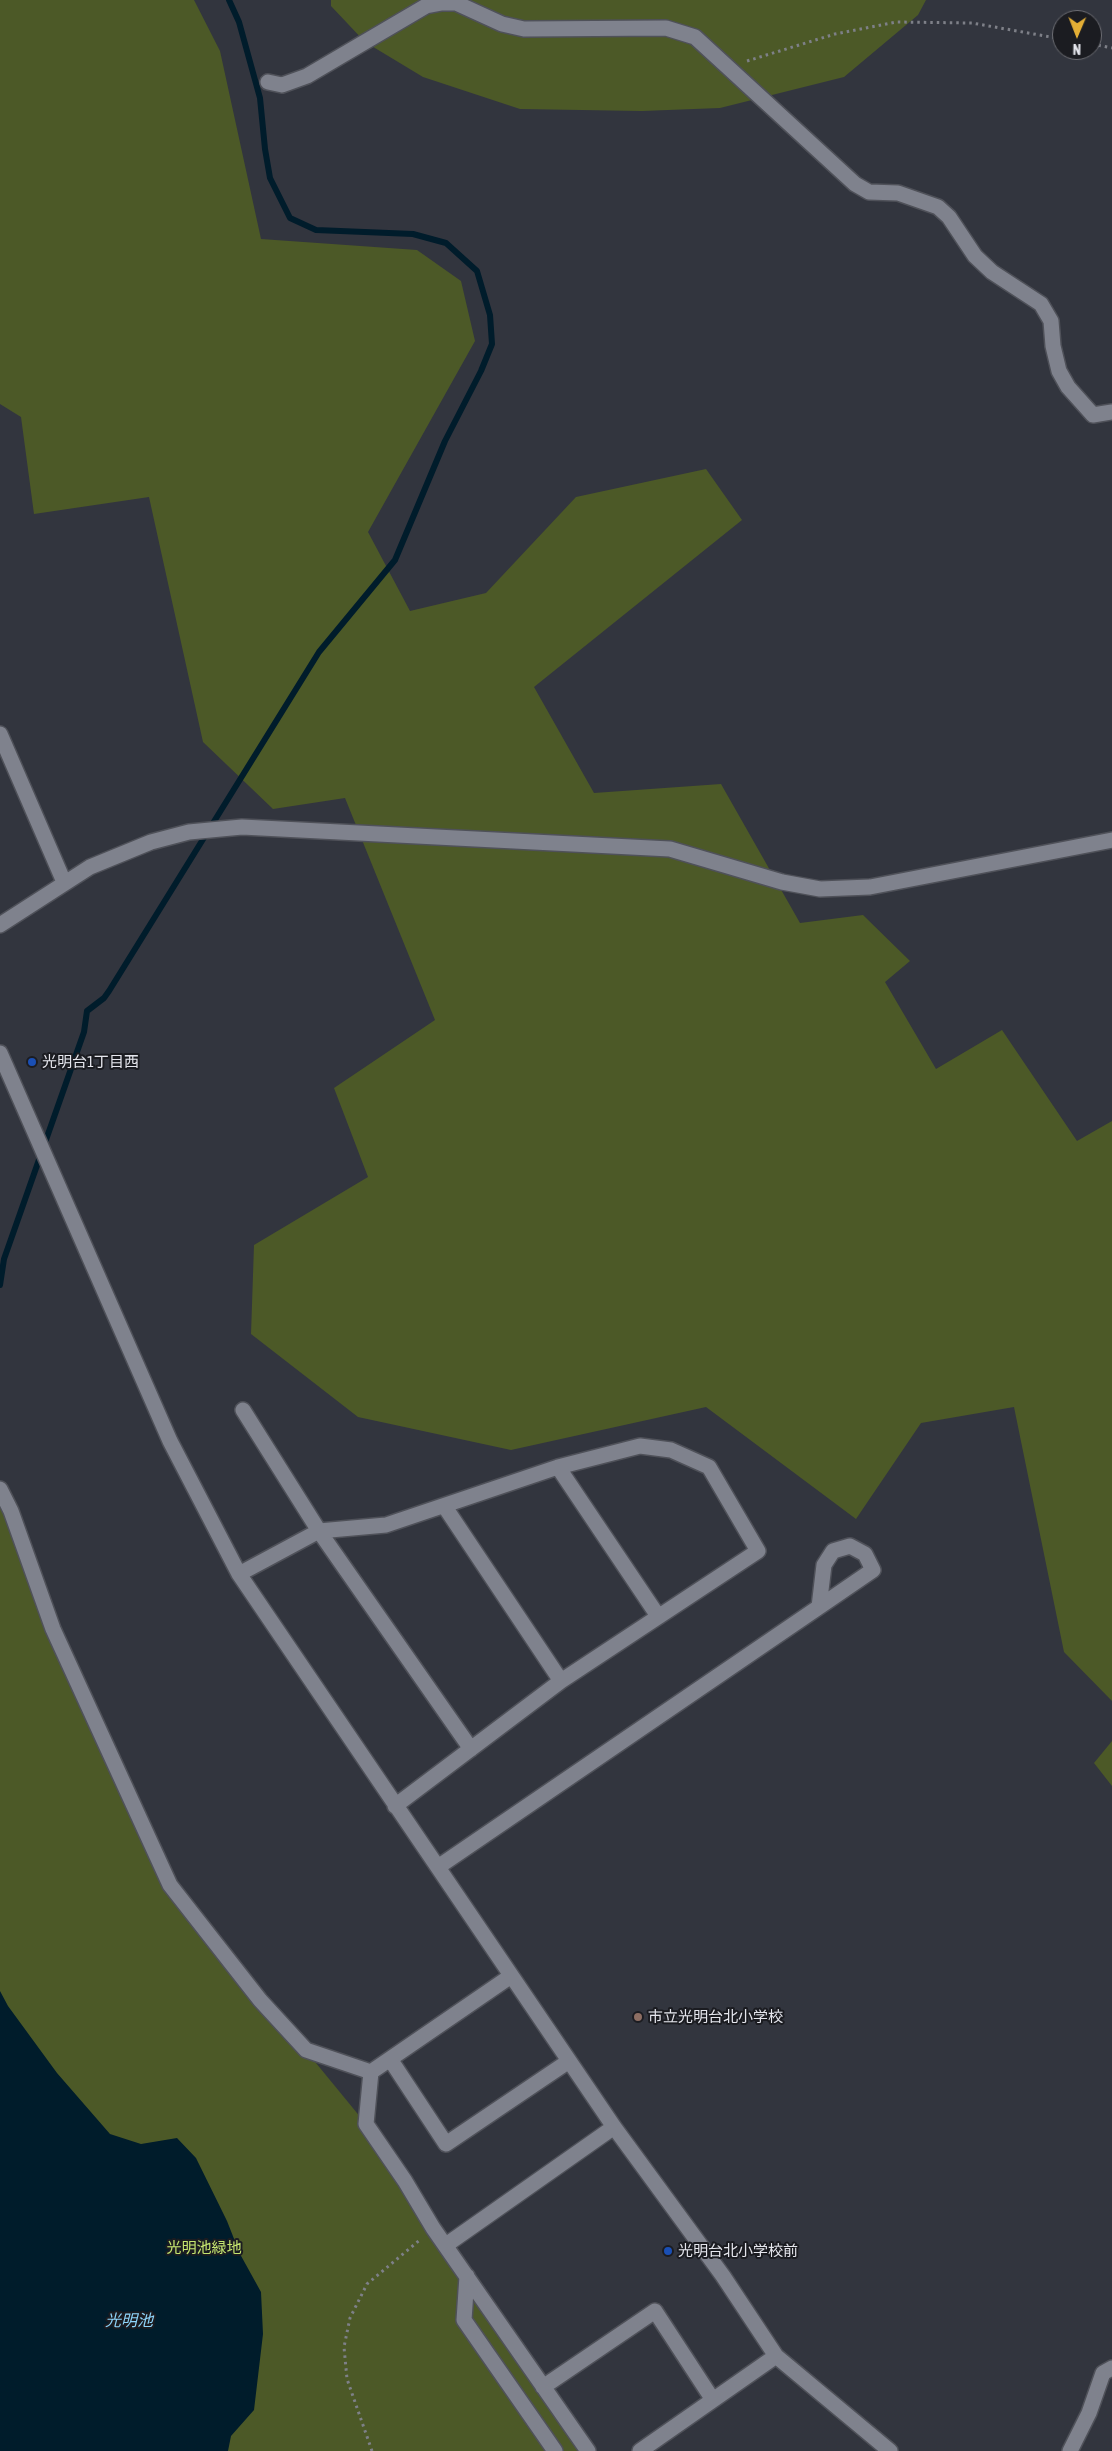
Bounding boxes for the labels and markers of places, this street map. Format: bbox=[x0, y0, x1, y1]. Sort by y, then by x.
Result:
place label: 光明台1丁目西 bbox=[42, 1053, 139, 1071]
marker: 光明台1丁目西 bbox=[26, 1056, 38, 1068]
place label: 市立光明台北小学校 bbox=[648, 2008, 783, 2026]
marker: 市立光明台北小学校 bbox=[632, 2011, 644, 2023]
place label: 光明台北小学校前 bbox=[678, 2242, 798, 2260]
marker: 光明台北小学校前 bbox=[662, 2245, 674, 2257]

